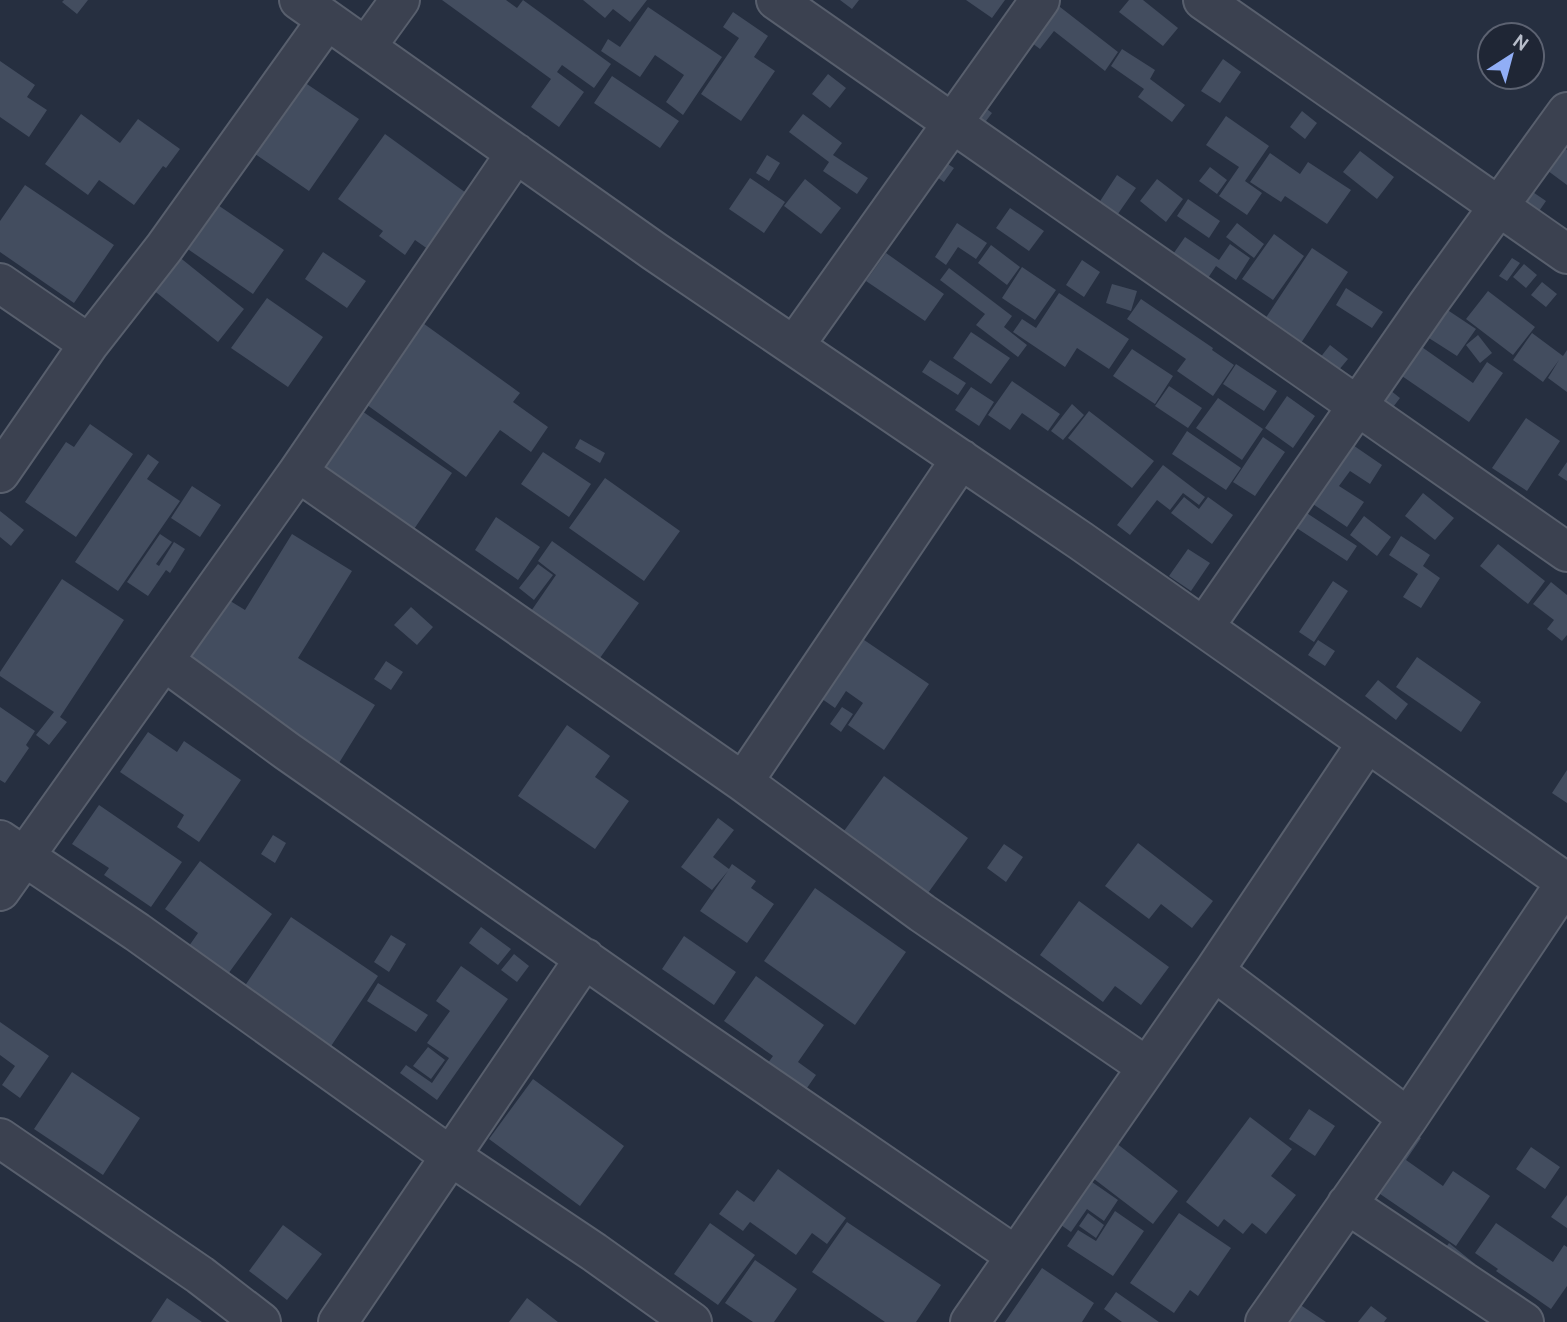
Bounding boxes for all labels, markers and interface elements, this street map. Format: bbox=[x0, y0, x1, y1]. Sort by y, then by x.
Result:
north arrow bbox=[1476, 21, 1546, 91]
text: N bbox=[1509, 29, 1533, 56]

